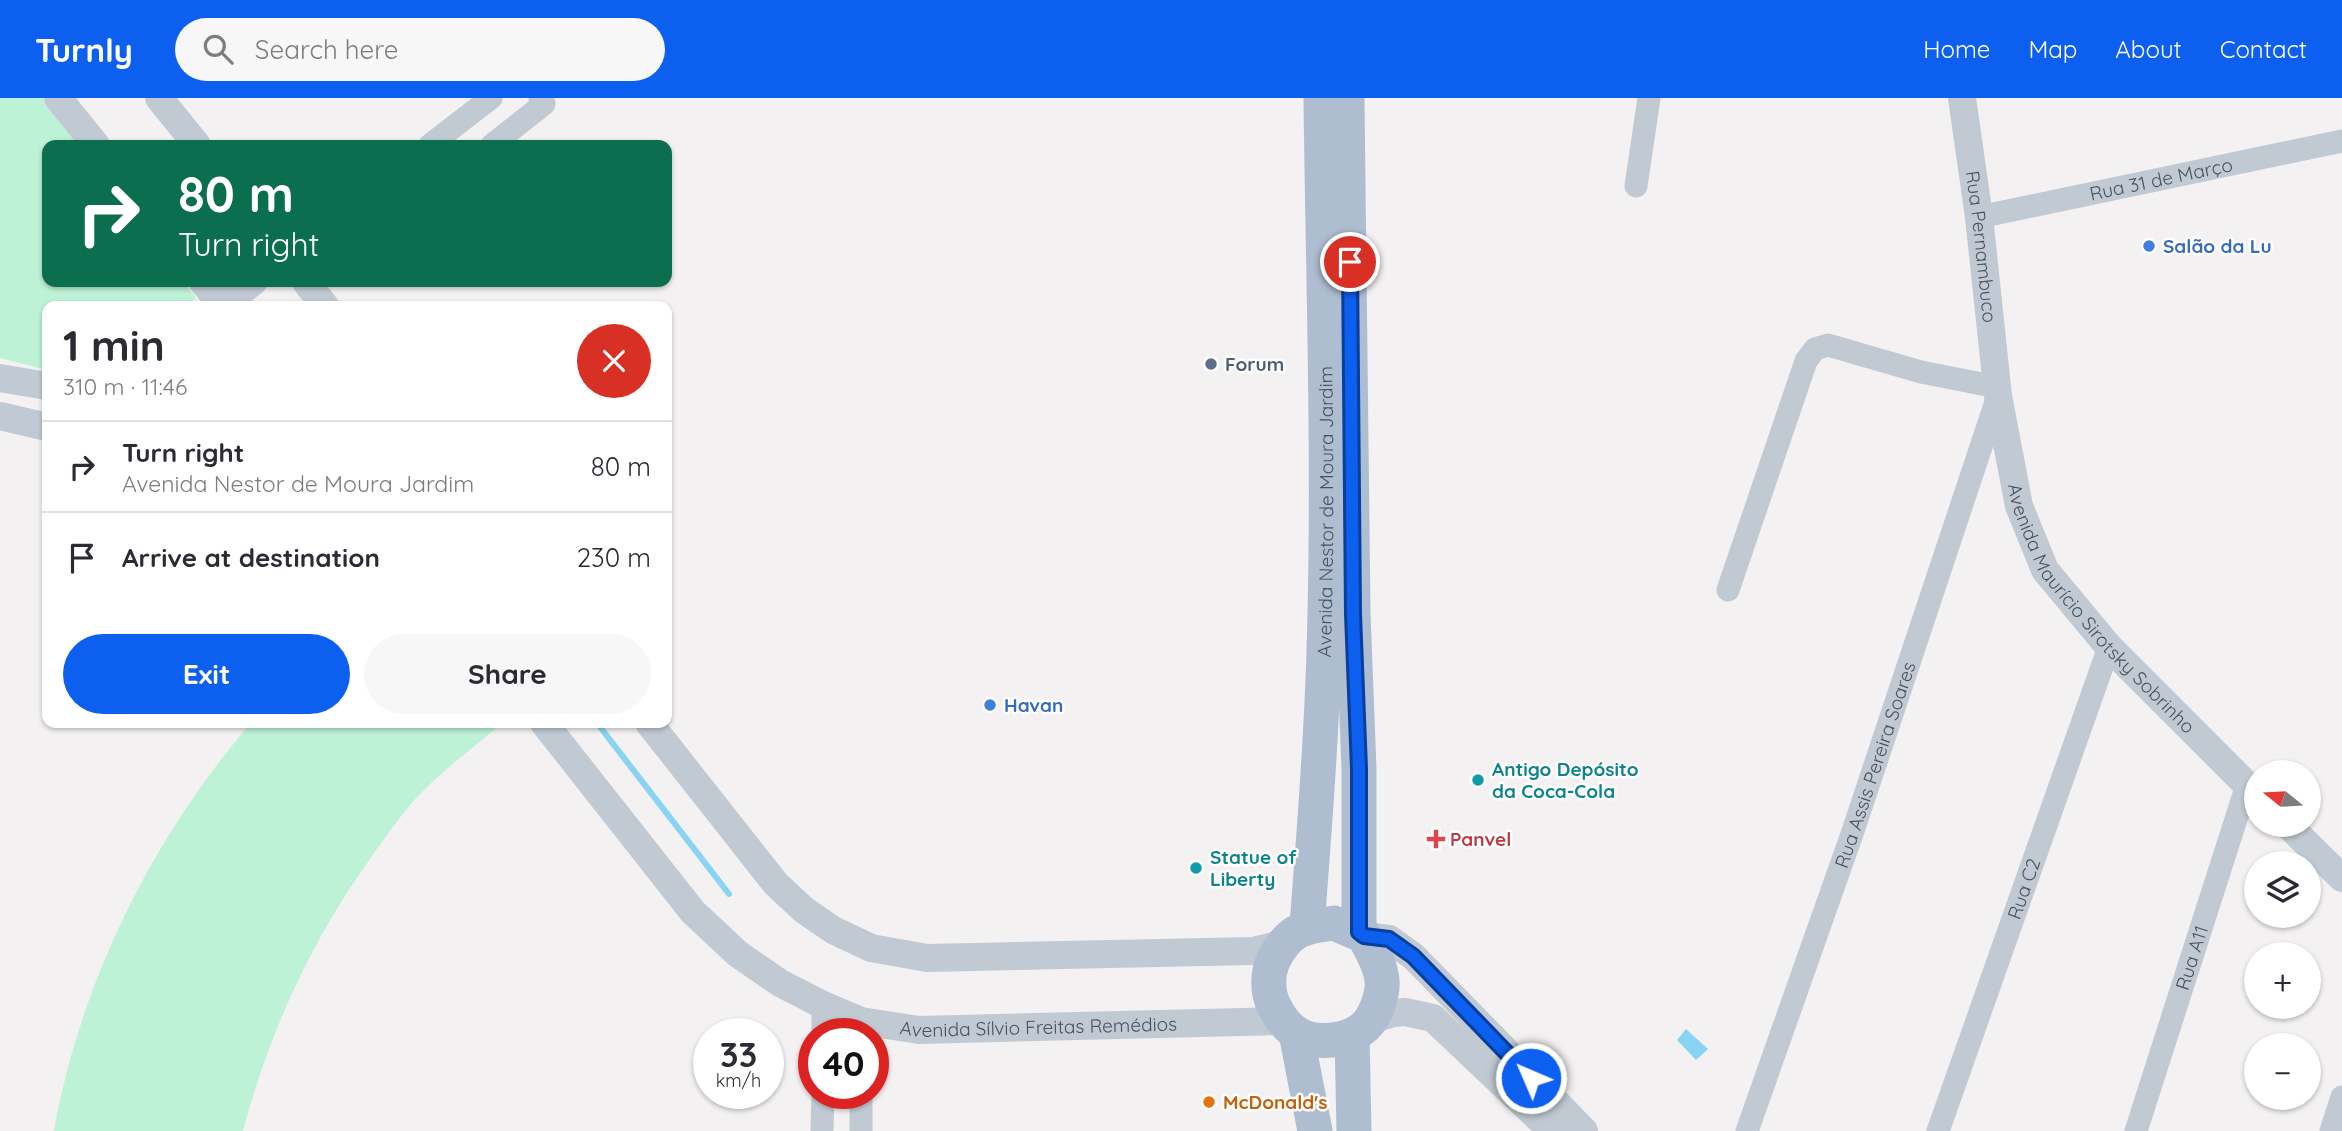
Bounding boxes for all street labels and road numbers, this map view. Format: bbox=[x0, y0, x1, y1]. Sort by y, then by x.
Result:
street label: Rua 31 de Março bbox=[2087, 152, 2235, 206]
street label: Rua Pernambuco bbox=[1961, 169, 2002, 324]
street label: Avenida Nestor de Moura Jardim bbox=[1312, 366, 1338, 658]
street label: Avenida Maurício Sirotsky Sobrinho bbox=[2003, 481, 2200, 738]
street label: Rua Assis Pereira Soares bbox=[1829, 658, 1921, 871]
street label: Rua C2 bbox=[2002, 855, 2045, 922]
street label: Rua A11 bbox=[2170, 922, 2213, 993]
street label: Avenida Sílvio Freitas Remédios bbox=[898, 1012, 1177, 1042]

